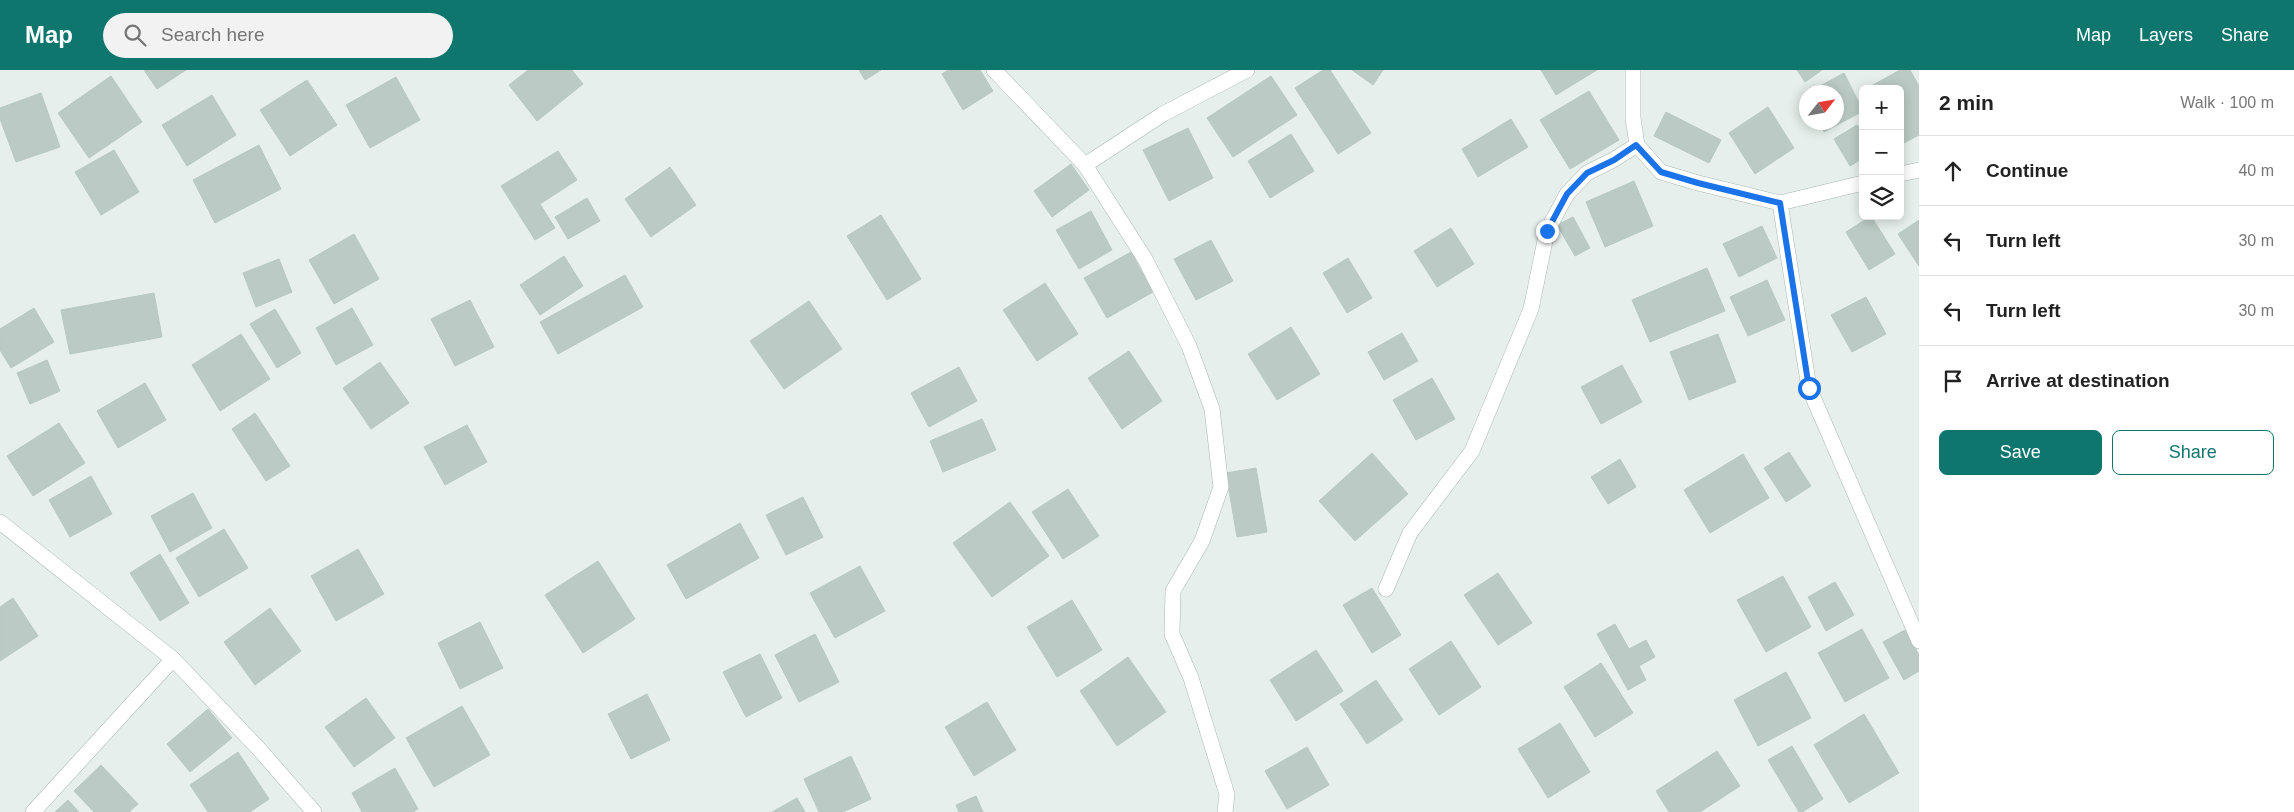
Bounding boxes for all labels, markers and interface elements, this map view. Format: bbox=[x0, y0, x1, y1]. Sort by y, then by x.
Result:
search box bbox=[103, 13, 453, 58]
text: Map bbox=[25, 21, 73, 48]
icon: search bbox=[121, 21, 149, 49]
text: Search here bbox=[161, 24, 265, 45]
text: Map bbox=[2076, 25, 2111, 45]
text: Layers bbox=[2139, 25, 2193, 45]
text: Share bbox=[2221, 25, 2269, 45]
north arrow bbox=[1799, 85, 1844, 130]
map controls bbox=[1859, 85, 1904, 220]
button: + bbox=[1859, 85, 1904, 130]
text: 2 min bbox=[1939, 91, 1994, 114]
text: Walk · 100 m bbox=[2180, 94, 2274, 111]
button: − bbox=[1859, 130, 1904, 175]
icon: ahead bbox=[1939, 157, 1967, 185]
text: Continue bbox=[1986, 160, 2068, 181]
text: 40 m bbox=[2238, 162, 2274, 179]
button: layers bbox=[1859, 175, 1904, 220]
route end bbox=[1536, 220, 1559, 243]
icon: left bbox=[1939, 227, 1967, 255]
text: Turn left bbox=[1986, 230, 2061, 251]
text: 30 m bbox=[2238, 232, 2274, 249]
icon: left bbox=[1939, 297, 1967, 325]
text: Turn left bbox=[1986, 300, 2061, 321]
text: 30 m bbox=[2238, 302, 2274, 319]
icon: arrive bbox=[1939, 367, 1967, 395]
text: Arrive at destination bbox=[1986, 370, 2170, 391]
route start bbox=[1798, 377, 1821, 400]
button: Save bbox=[1939, 430, 2102, 475]
button: Share bbox=[2112, 430, 2274, 475]

